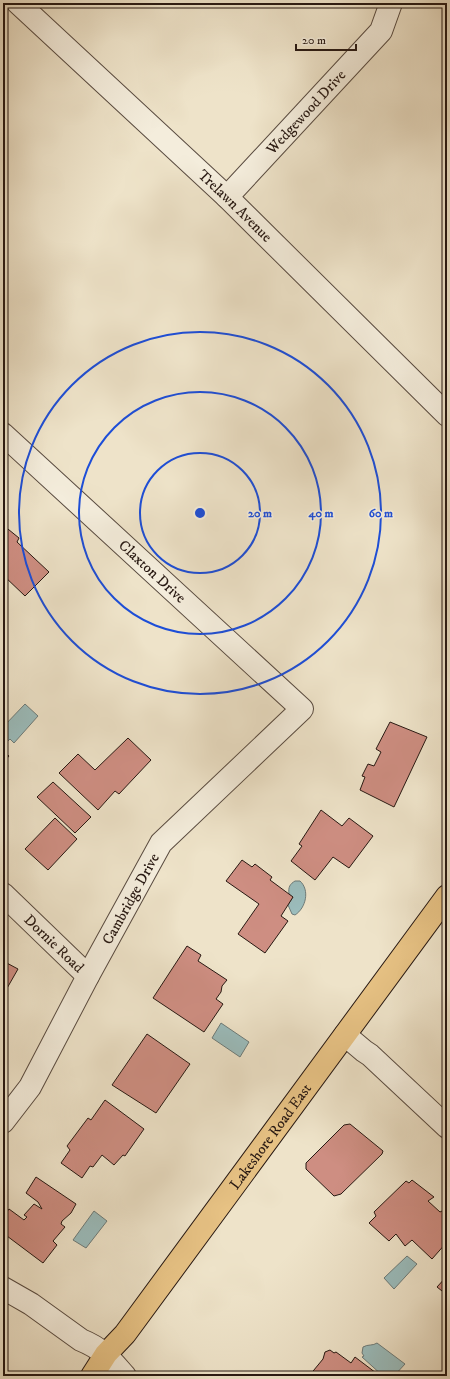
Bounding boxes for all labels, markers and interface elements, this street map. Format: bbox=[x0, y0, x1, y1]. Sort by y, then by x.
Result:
scale bar bbox=[296, 26, 356, 52]
text: 20 m bbox=[302, 33, 326, 48]
street label: Wedgewood Drive bbox=[261, 66, 350, 159]
street label: Trelawn Avenue bbox=[194, 165, 276, 246]
centre of rings bbox=[193, 506, 207, 520]
text: 20 m bbox=[248, 506, 272, 521]
text: 40 m bbox=[308, 506, 333, 521]
text: 60 m bbox=[369, 506, 393, 521]
street label: Claxton Drive bbox=[115, 536, 190, 607]
street label: Cambridge Drive bbox=[98, 850, 164, 948]
street label: Dornie Road bbox=[20, 910, 89, 977]
street label: Lakeshore Road East bbox=[225, 1079, 316, 1193]

